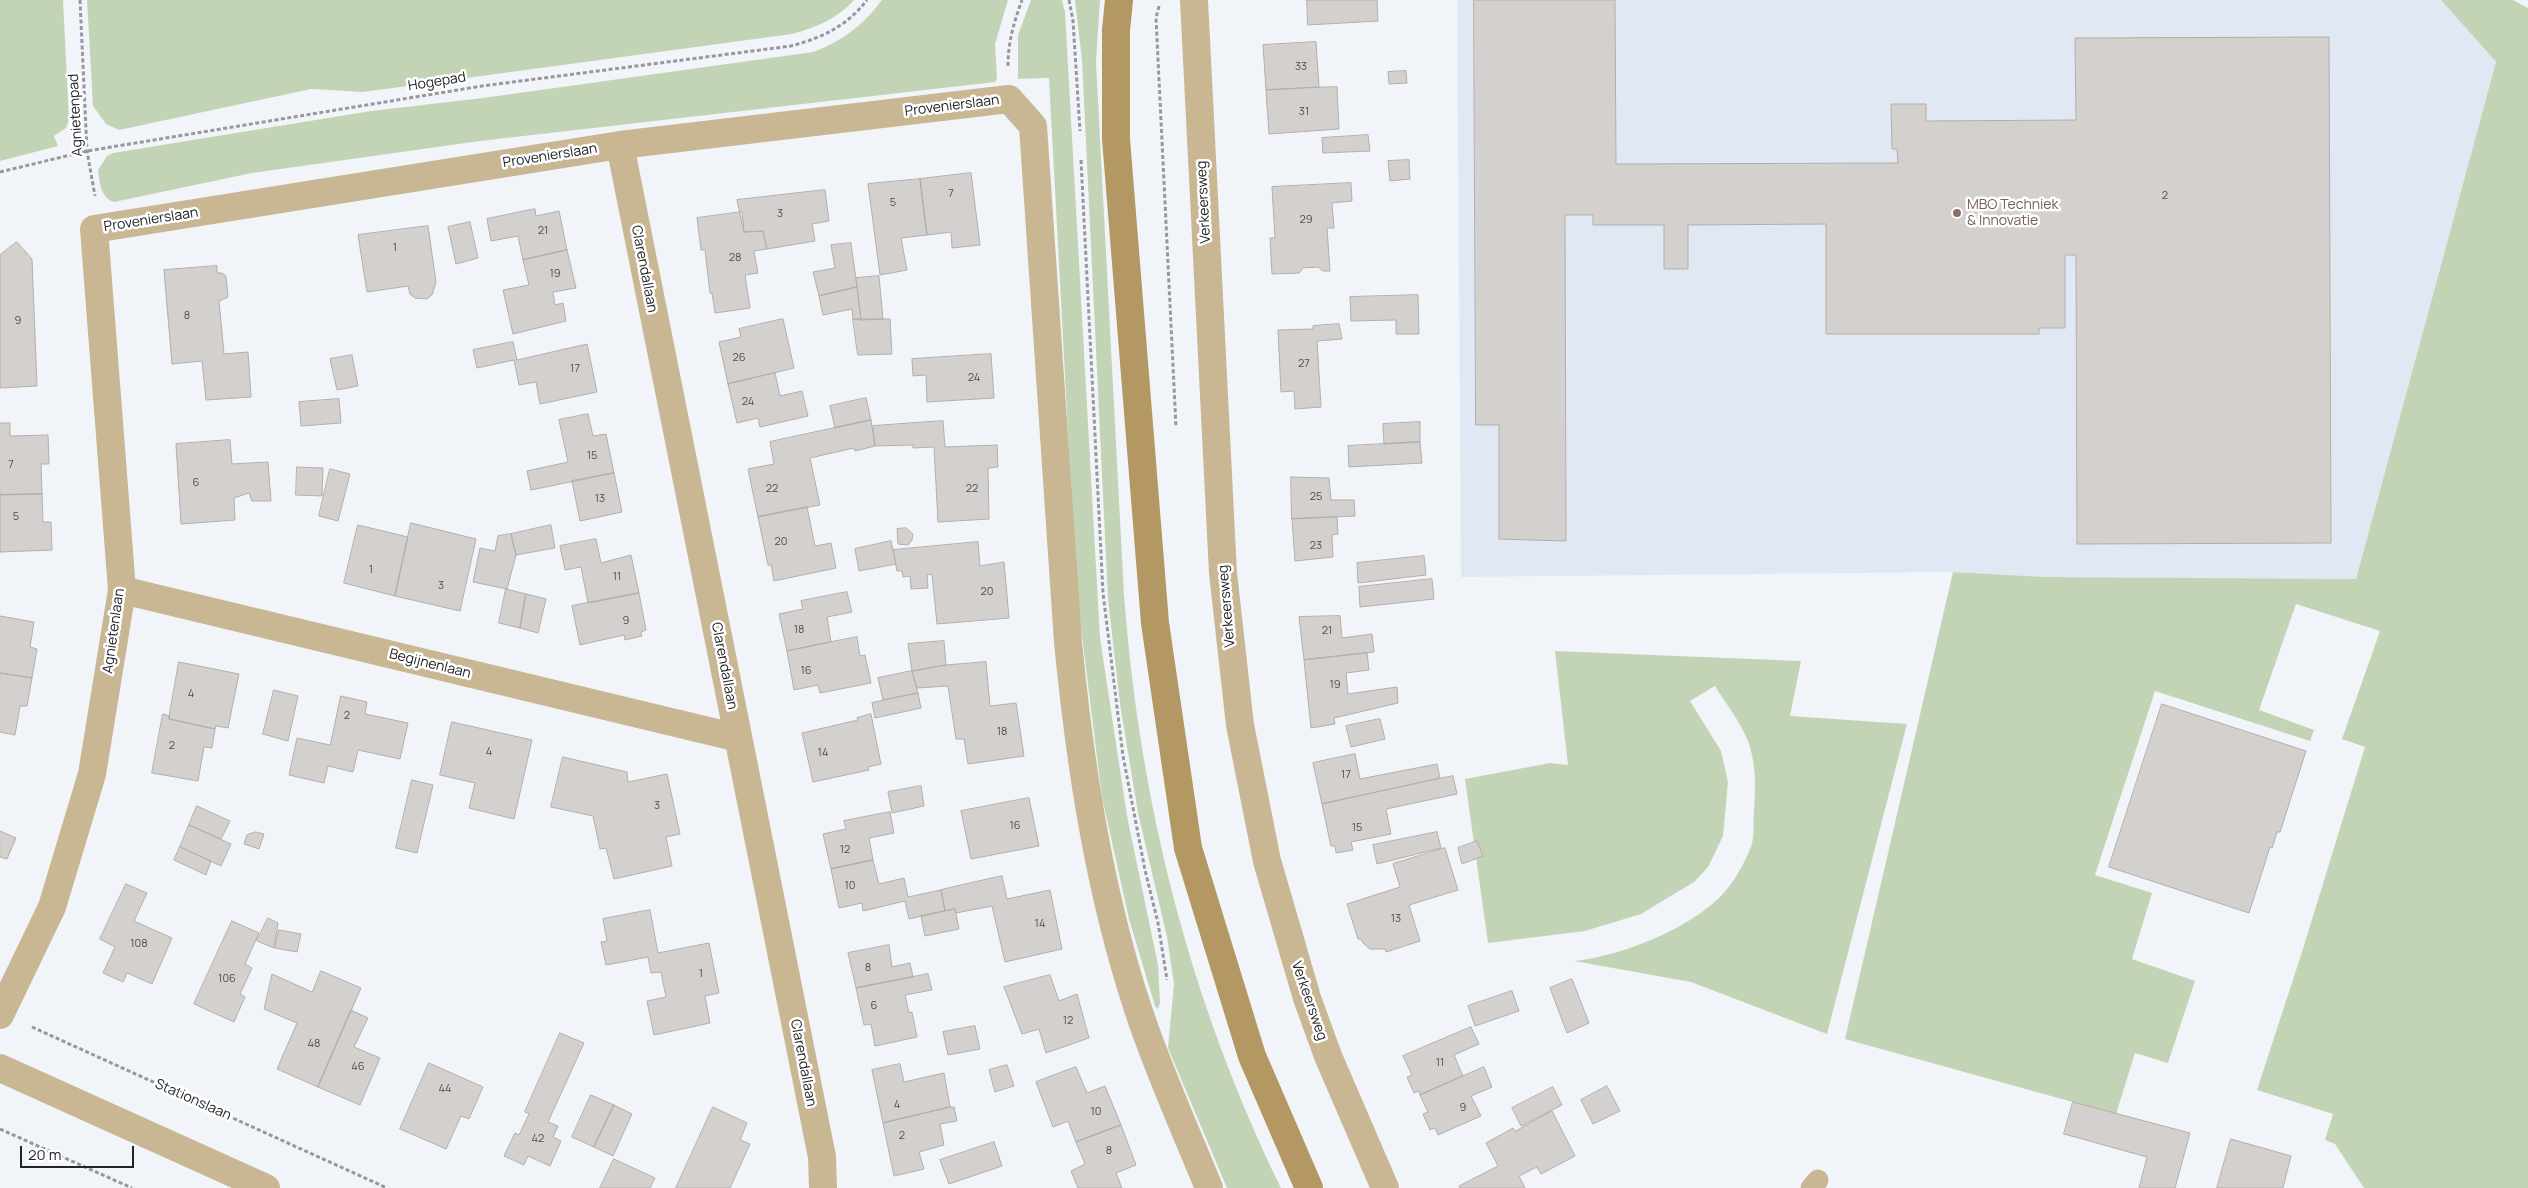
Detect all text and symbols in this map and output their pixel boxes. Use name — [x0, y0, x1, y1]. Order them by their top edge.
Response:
house number: 33 — [1295, 60, 1307, 74]
street label: Hogepad — [407, 69, 467, 95]
street label: Agnietenpad — [65, 73, 87, 157]
street label: Provenierslaan — [904, 92, 1000, 120]
house number: 31 — [1299, 105, 1309, 119]
street label: Provenierslaan — [502, 140, 598, 172]
street label: Verkeersweg — [1193, 160, 1215, 244]
house number: 7 — [948, 187, 954, 201]
house number: 2 — [2162, 189, 2168, 203]
house number: 5 — [890, 196, 896, 210]
place label: MBO Techniek & Innovatie — [1967, 197, 2058, 230]
street label: Provenierslaan — [103, 204, 199, 236]
house number: 3 — [777, 207, 783, 221]
marker: MBO Techniek & Innovatie — [1951, 207, 1963, 219]
house number: 29 — [1299, 213, 1313, 227]
house number: 21 — [538, 224, 548, 238]
street label: Clarendallaan — [627, 224, 661, 314]
house number: 1 — [393, 241, 397, 255]
house number: 28 — [729, 251, 741, 265]
house number: 19 — [549, 267, 561, 281]
house number: 8 — [184, 309, 190, 323]
house number: 9 — [15, 314, 21, 328]
house number: 26 — [732, 351, 746, 365]
house number: 27 — [1298, 357, 1310, 371]
house number: 17 — [570, 362, 580, 376]
house number: 24 — [968, 371, 980, 385]
house number: 24 — [742, 395, 754, 409]
house number: 15 — [587, 449, 597, 463]
house number: 7 — [8, 458, 14, 472]
house number: 6 — [193, 476, 199, 490]
house number: 22 — [766, 482, 778, 496]
house number: 22 — [966, 482, 978, 496]
house number: 25 — [1310, 490, 1322, 504]
house number: 13 — [595, 492, 605, 506]
house number: 5 — [13, 510, 19, 524]
house number: 20 — [775, 535, 787, 549]
house number: 23 — [1310, 539, 1322, 553]
house number: 1 — [369, 563, 373, 577]
street label: Verkeersweg — [1215, 564, 1239, 648]
house number: 11 — [613, 570, 621, 584]
house number: 3 — [438, 579, 444, 593]
house number: 20 — [981, 585, 993, 599]
street label: Agnietenlaan — [100, 587, 128, 675]
house number: 9 — [623, 614, 629, 628]
street label: Clarendallaan — [707, 621, 741, 711]
house number: 18 — [794, 623, 804, 637]
house number: 21 — [1322, 624, 1332, 638]
street label: Begijnenlaan — [387, 646, 473, 682]
house number: 16 — [800, 664, 812, 678]
house number: 19 — [1329, 678, 1341, 692]
house number: 4 — [188, 687, 194, 701]
house number: 2 — [344, 709, 350, 723]
house number: 18 — [997, 725, 1007, 739]
house number: 2 — [169, 739, 175, 753]
house number: 4 — [486, 745, 492, 759]
house number: 14 — [818, 746, 828, 760]
house number: 17 — [1341, 768, 1351, 782]
house number: 3 — [654, 799, 660, 813]
house number: 16 — [1009, 819, 1021, 833]
house number: 15 — [1352, 821, 1362, 835]
house number: 12 — [840, 843, 850, 857]
house number: 10 — [845, 879, 855, 893]
house number: 13 — [1391, 912, 1401, 926]
house number: 14 — [1035, 917, 1045, 931]
house number: 108 — [130, 937, 148, 951]
street label: Verkeersweg — [1288, 959, 1330, 1043]
house number: 8 — [865, 961, 871, 975]
house number: 1 — [699, 967, 703, 981]
house number: 106 — [218, 972, 236, 986]
house number: 6 — [871, 999, 877, 1013]
house number: 12 — [1063, 1014, 1073, 1028]
street label: Clarendallaan — [786, 1018, 820, 1108]
house number: 48 — [308, 1037, 320, 1051]
house number: 11 — [1436, 1056, 1444, 1070]
house number: 46 — [351, 1060, 365, 1074]
street label: Stationslaan — [152, 1076, 234, 1124]
house number: 44 — [438, 1082, 452, 1096]
house number: 4 — [894, 1098, 900, 1112]
house number: 9 — [1460, 1101, 1466, 1115]
house number: 10 — [1091, 1105, 1101, 1119]
house number: 2 — [899, 1129, 905, 1143]
house number: 42 — [532, 1132, 544, 1146]
scale bar — [22, 1136, 136, 1168]
text: 20 m — [28, 1144, 61, 1165]
house number: 8 — [1106, 1144, 1112, 1158]

